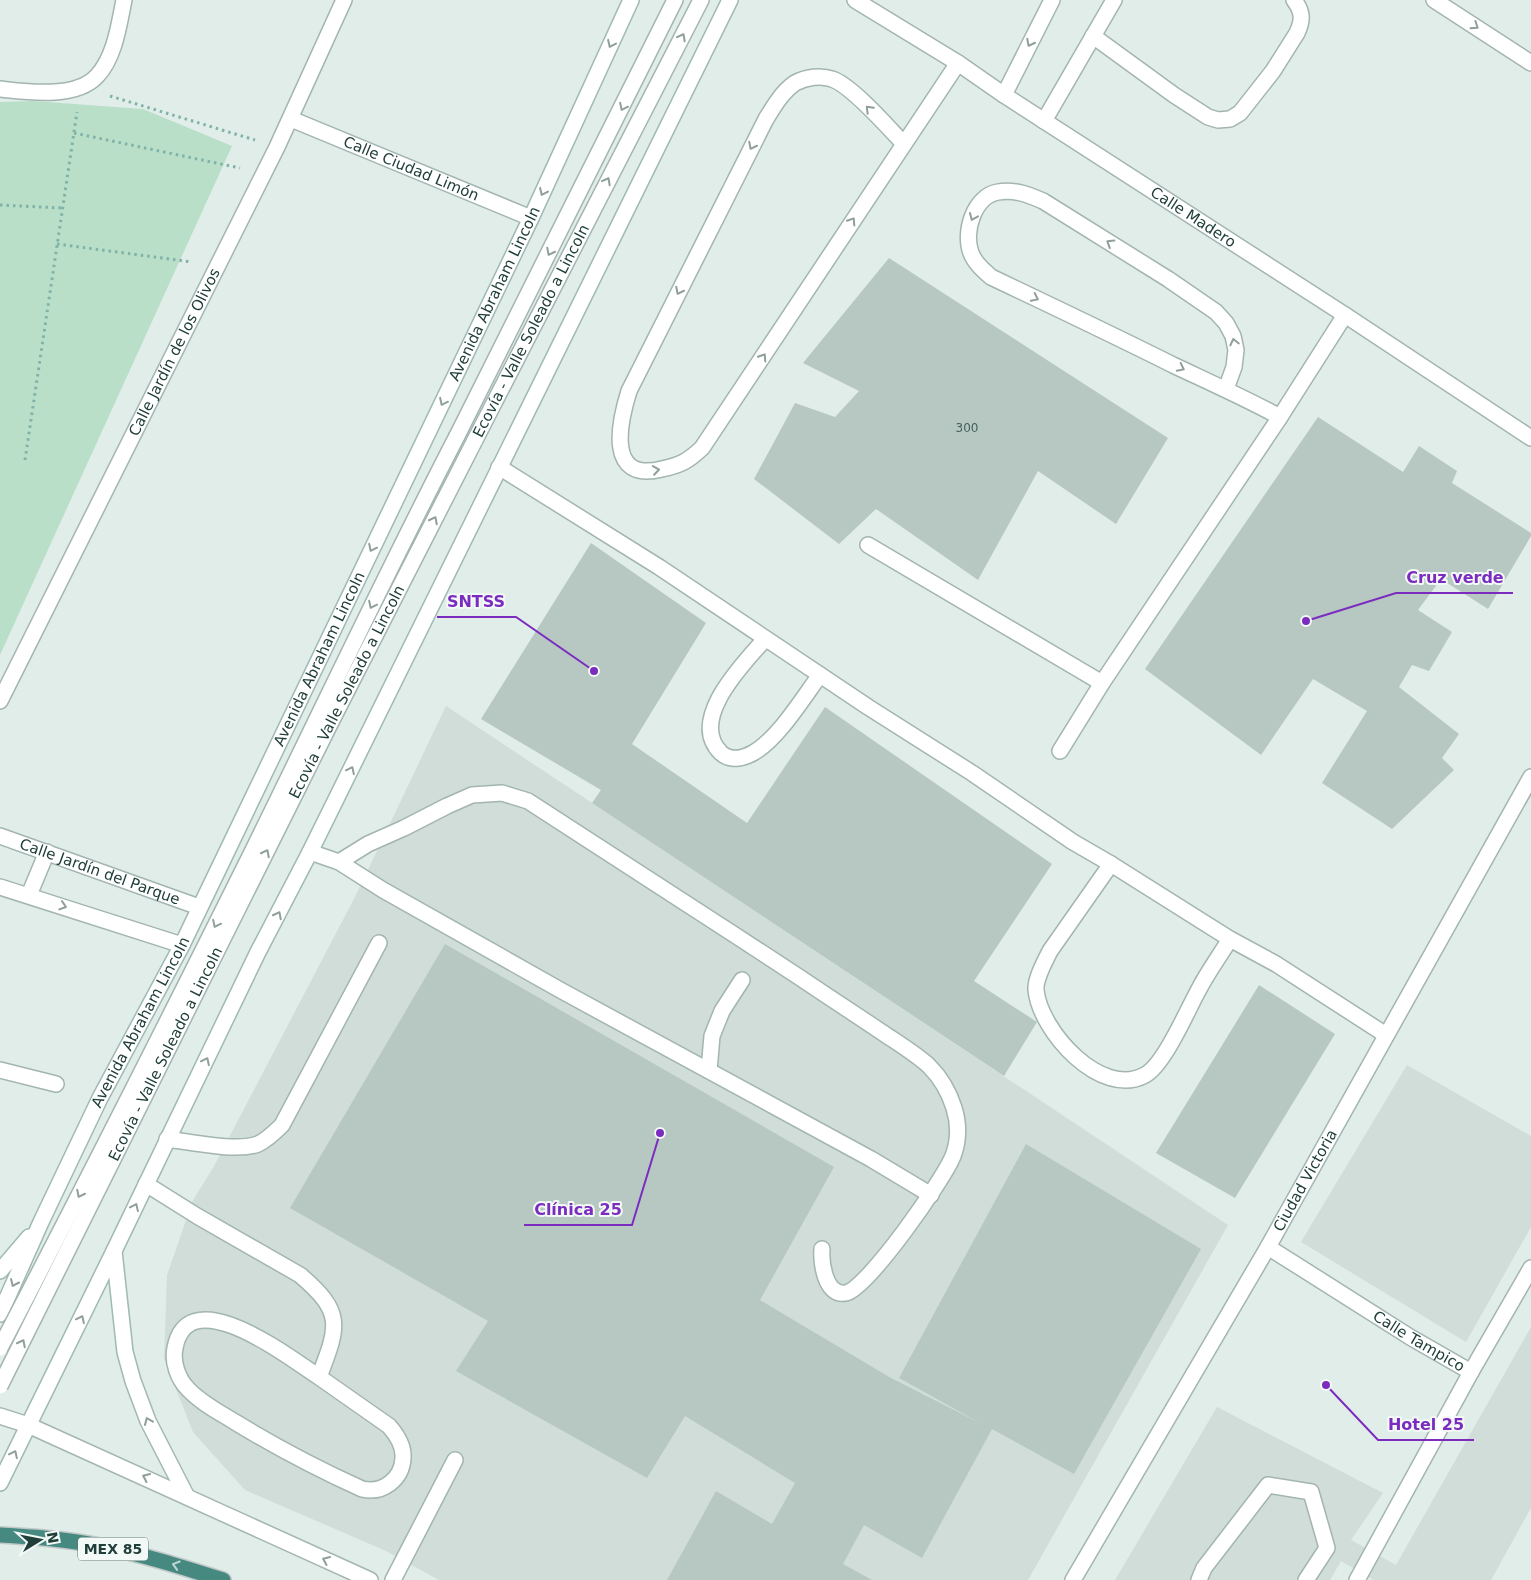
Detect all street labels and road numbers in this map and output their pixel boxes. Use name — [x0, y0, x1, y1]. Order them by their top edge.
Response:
street label: Calle Ciudad Limón — [341, 133, 482, 205]
street label: Calle Madero — [1147, 183, 1239, 251]
street label: Avenida Abraham Lincoln — [445, 204, 544, 384]
street label: Ecovía - Valle Soleado a Lincoln — [469, 221, 593, 440]
street label: Calle Jardín de los Olivos — [125, 265, 224, 439]
street label: Avenida Abraham Lincoln — [270, 569, 369, 749]
street label: Ecovía - Valle Soleado a Lincoln — [285, 582, 408, 801]
street label: Calle Jardín del Parque — [17, 835, 182, 909]
street label: Avenida Abraham Lincoln — [88, 934, 194, 1111]
street label: Ecovía - Valle Soleado a Lincoln — [105, 944, 226, 1164]
street label: Ciudad Victoria — [1269, 1126, 1341, 1235]
street label: Calle Tampico — [1370, 1307, 1468, 1376]
road number: MEX 85 — [78, 1538, 148, 1560]

